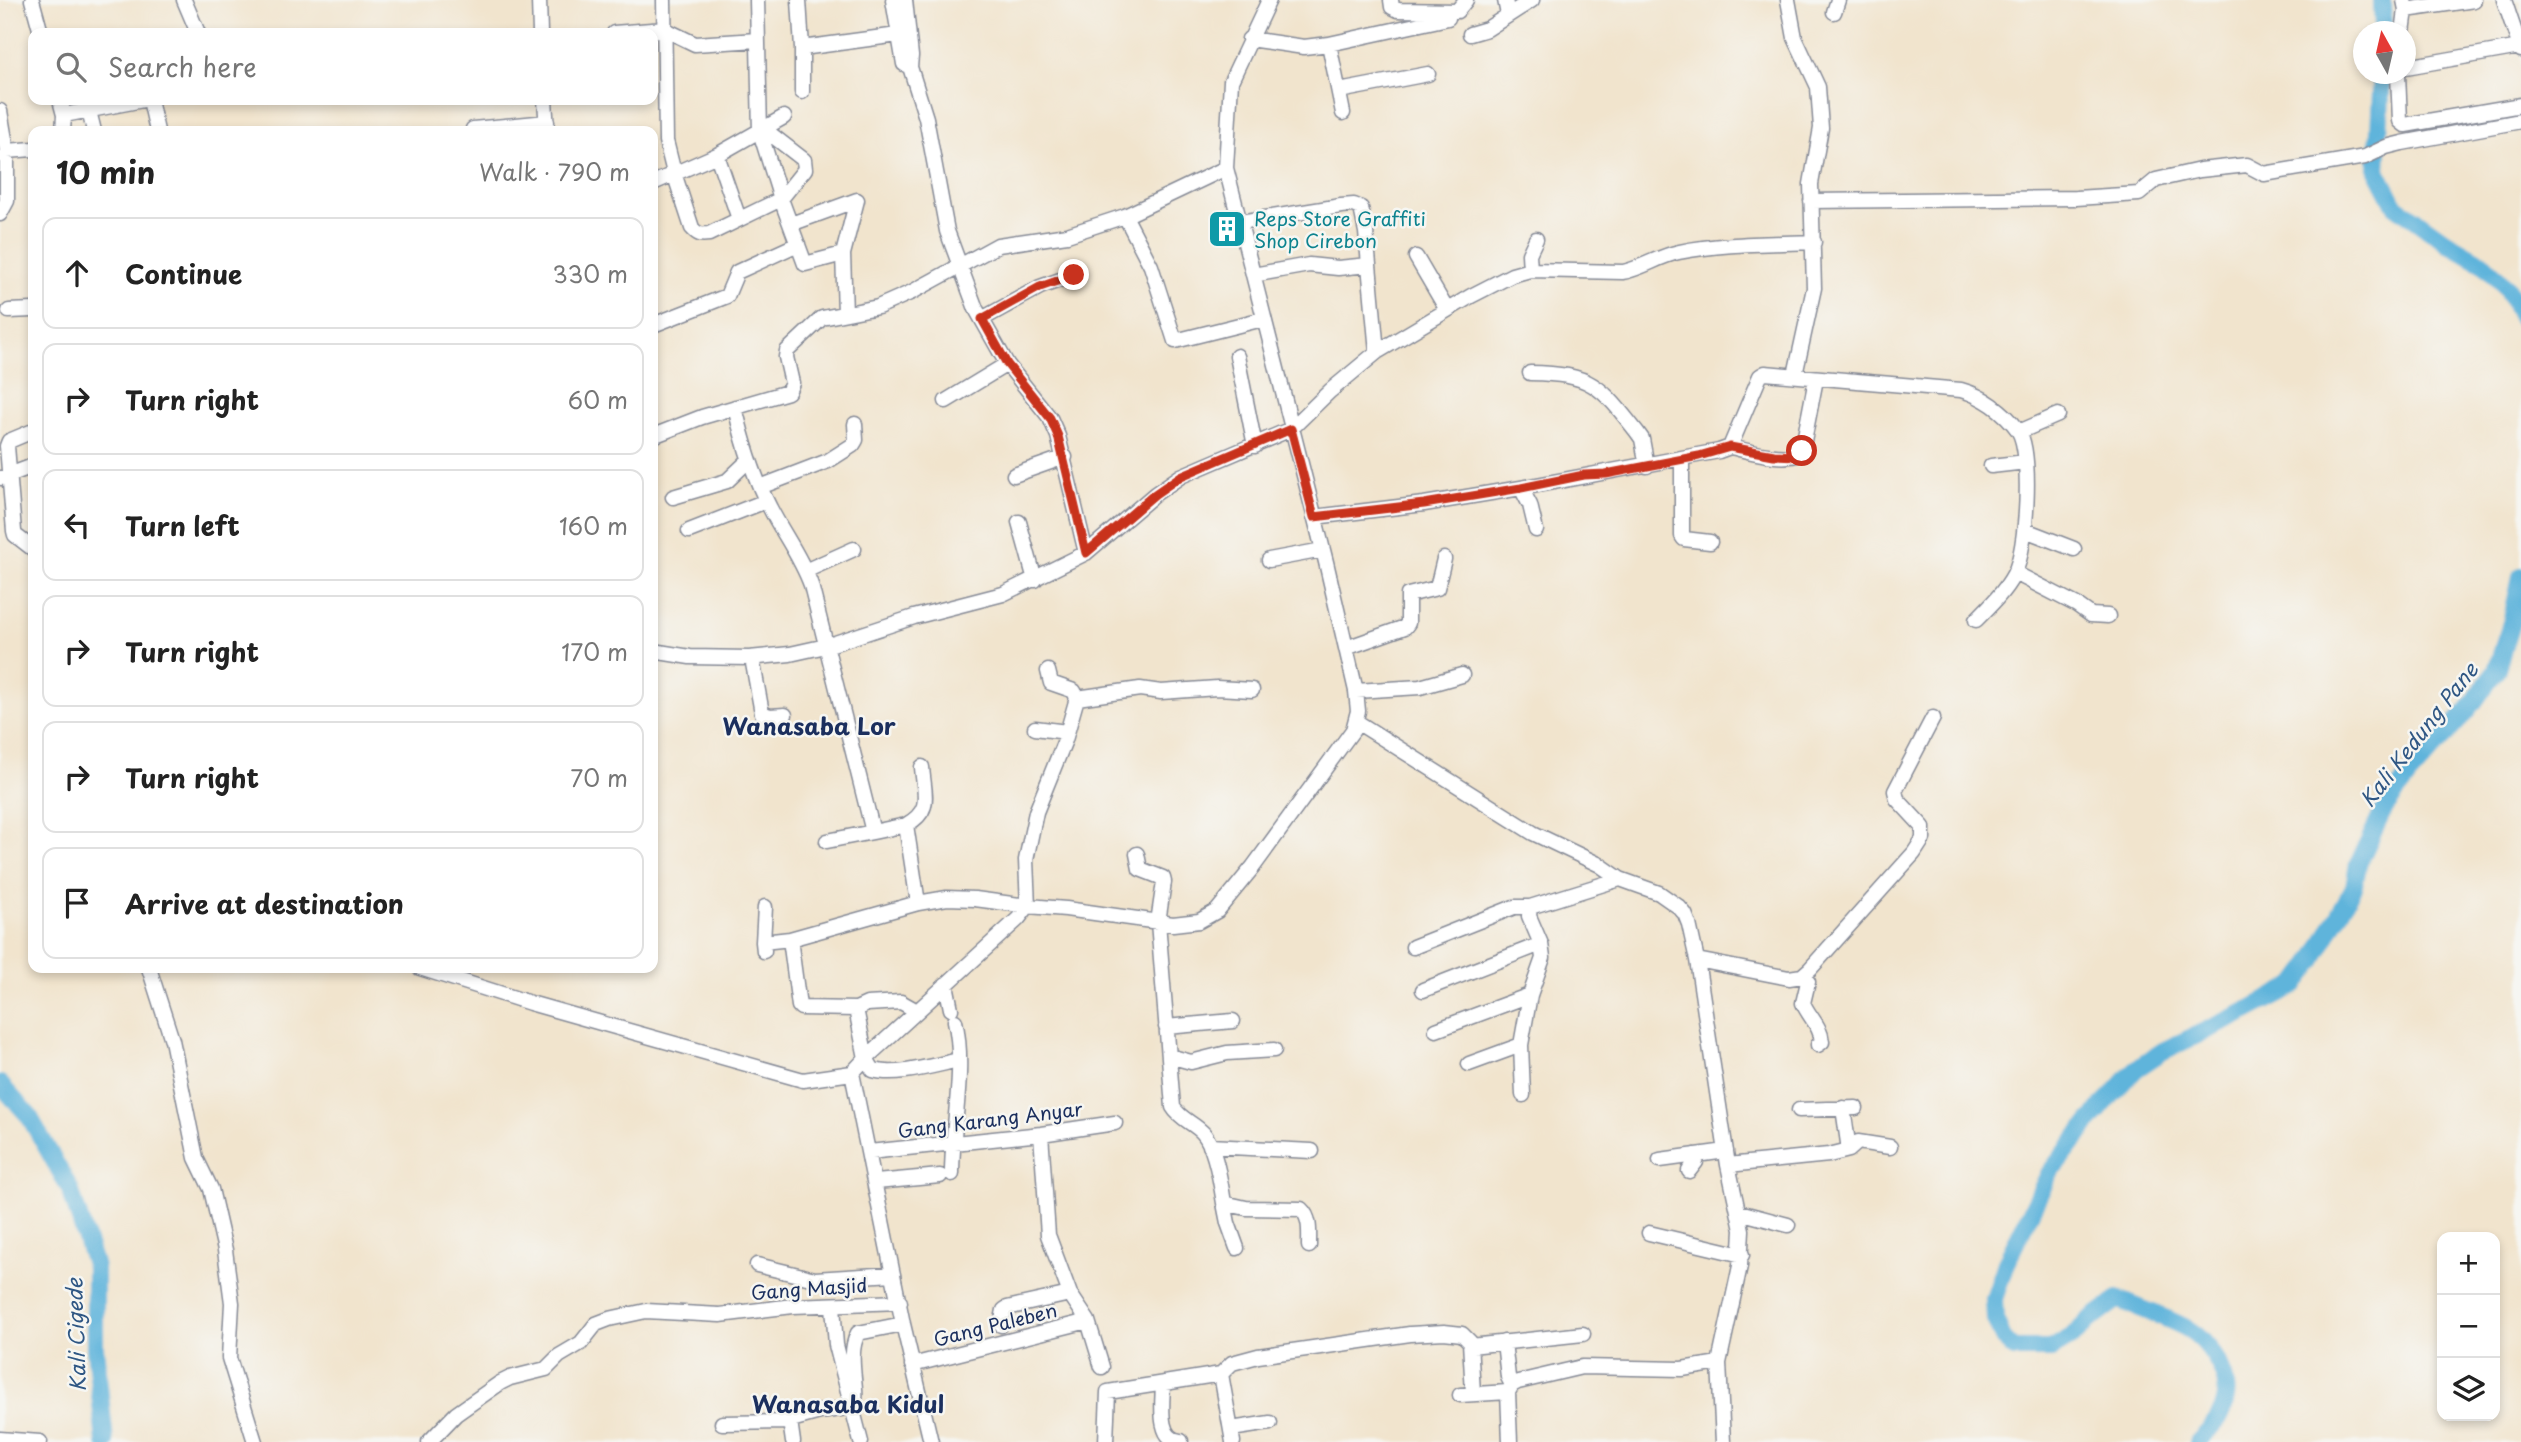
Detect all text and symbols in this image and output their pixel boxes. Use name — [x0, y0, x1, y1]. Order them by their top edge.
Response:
north arrow — [2353, 21, 2416, 84]
search box — [28, 28, 658, 105]
text: Search here — [108, 47, 257, 86]
icon: search — [52, 48, 90, 86]
text: 10 min — [56, 149, 155, 194]
text: Walk · 790 m — [479, 154, 630, 189]
place label: Reps Store Graffiti Shop Cirebon — [1254, 204, 1426, 254]
building icon: Reps Store Graffiti Shop Cirebon — [1206, 208, 1248, 250]
icon: ahead — [58, 254, 96, 292]
text: Continue — [125, 254, 242, 293]
text: 330 m — [552, 256, 628, 291]
route end — [1058, 259, 1089, 290]
icon: right — [58, 380, 96, 418]
text: Turn right — [125, 380, 259, 419]
text: 60 m — [568, 382, 628, 417]
route start — [1786, 435, 1817, 466]
icon: left — [58, 506, 96, 544]
text: Turn left — [125, 506, 240, 545]
text: 160 m — [559, 508, 628, 543]
icon: right — [58, 632, 96, 670]
text: Turn right — [125, 632, 259, 671]
text: 170 m — [561, 634, 628, 669]
water label: Kali Kedung Pane — [2351, 654, 2486, 813]
district label: Wanasaba Lor — [722, 708, 896, 743]
icon: right — [58, 758, 96, 796]
text: Turn right — [125, 758, 259, 797]
text: 70 m — [570, 760, 628, 795]
icon: arrive — [58, 884, 96, 922]
text: Arrive at destination — [125, 884, 404, 923]
street label: Gang Karang Anyar — [896, 1094, 1084, 1144]
map controls — [2437, 1232, 2500, 1421]
button: + — [2437, 1232, 2500, 1295]
street label: Gang Masjid — [750, 1270, 868, 1306]
water label: Kali Cigede — [57, 1276, 93, 1392]
street label: Gang Paleben — [930, 1295, 1060, 1353]
button: − — [2437, 1295, 2500, 1358]
button: layers — [2437, 1358, 2500, 1421]
district label: Wanasaba Kidul — [752, 1386, 944, 1421]

